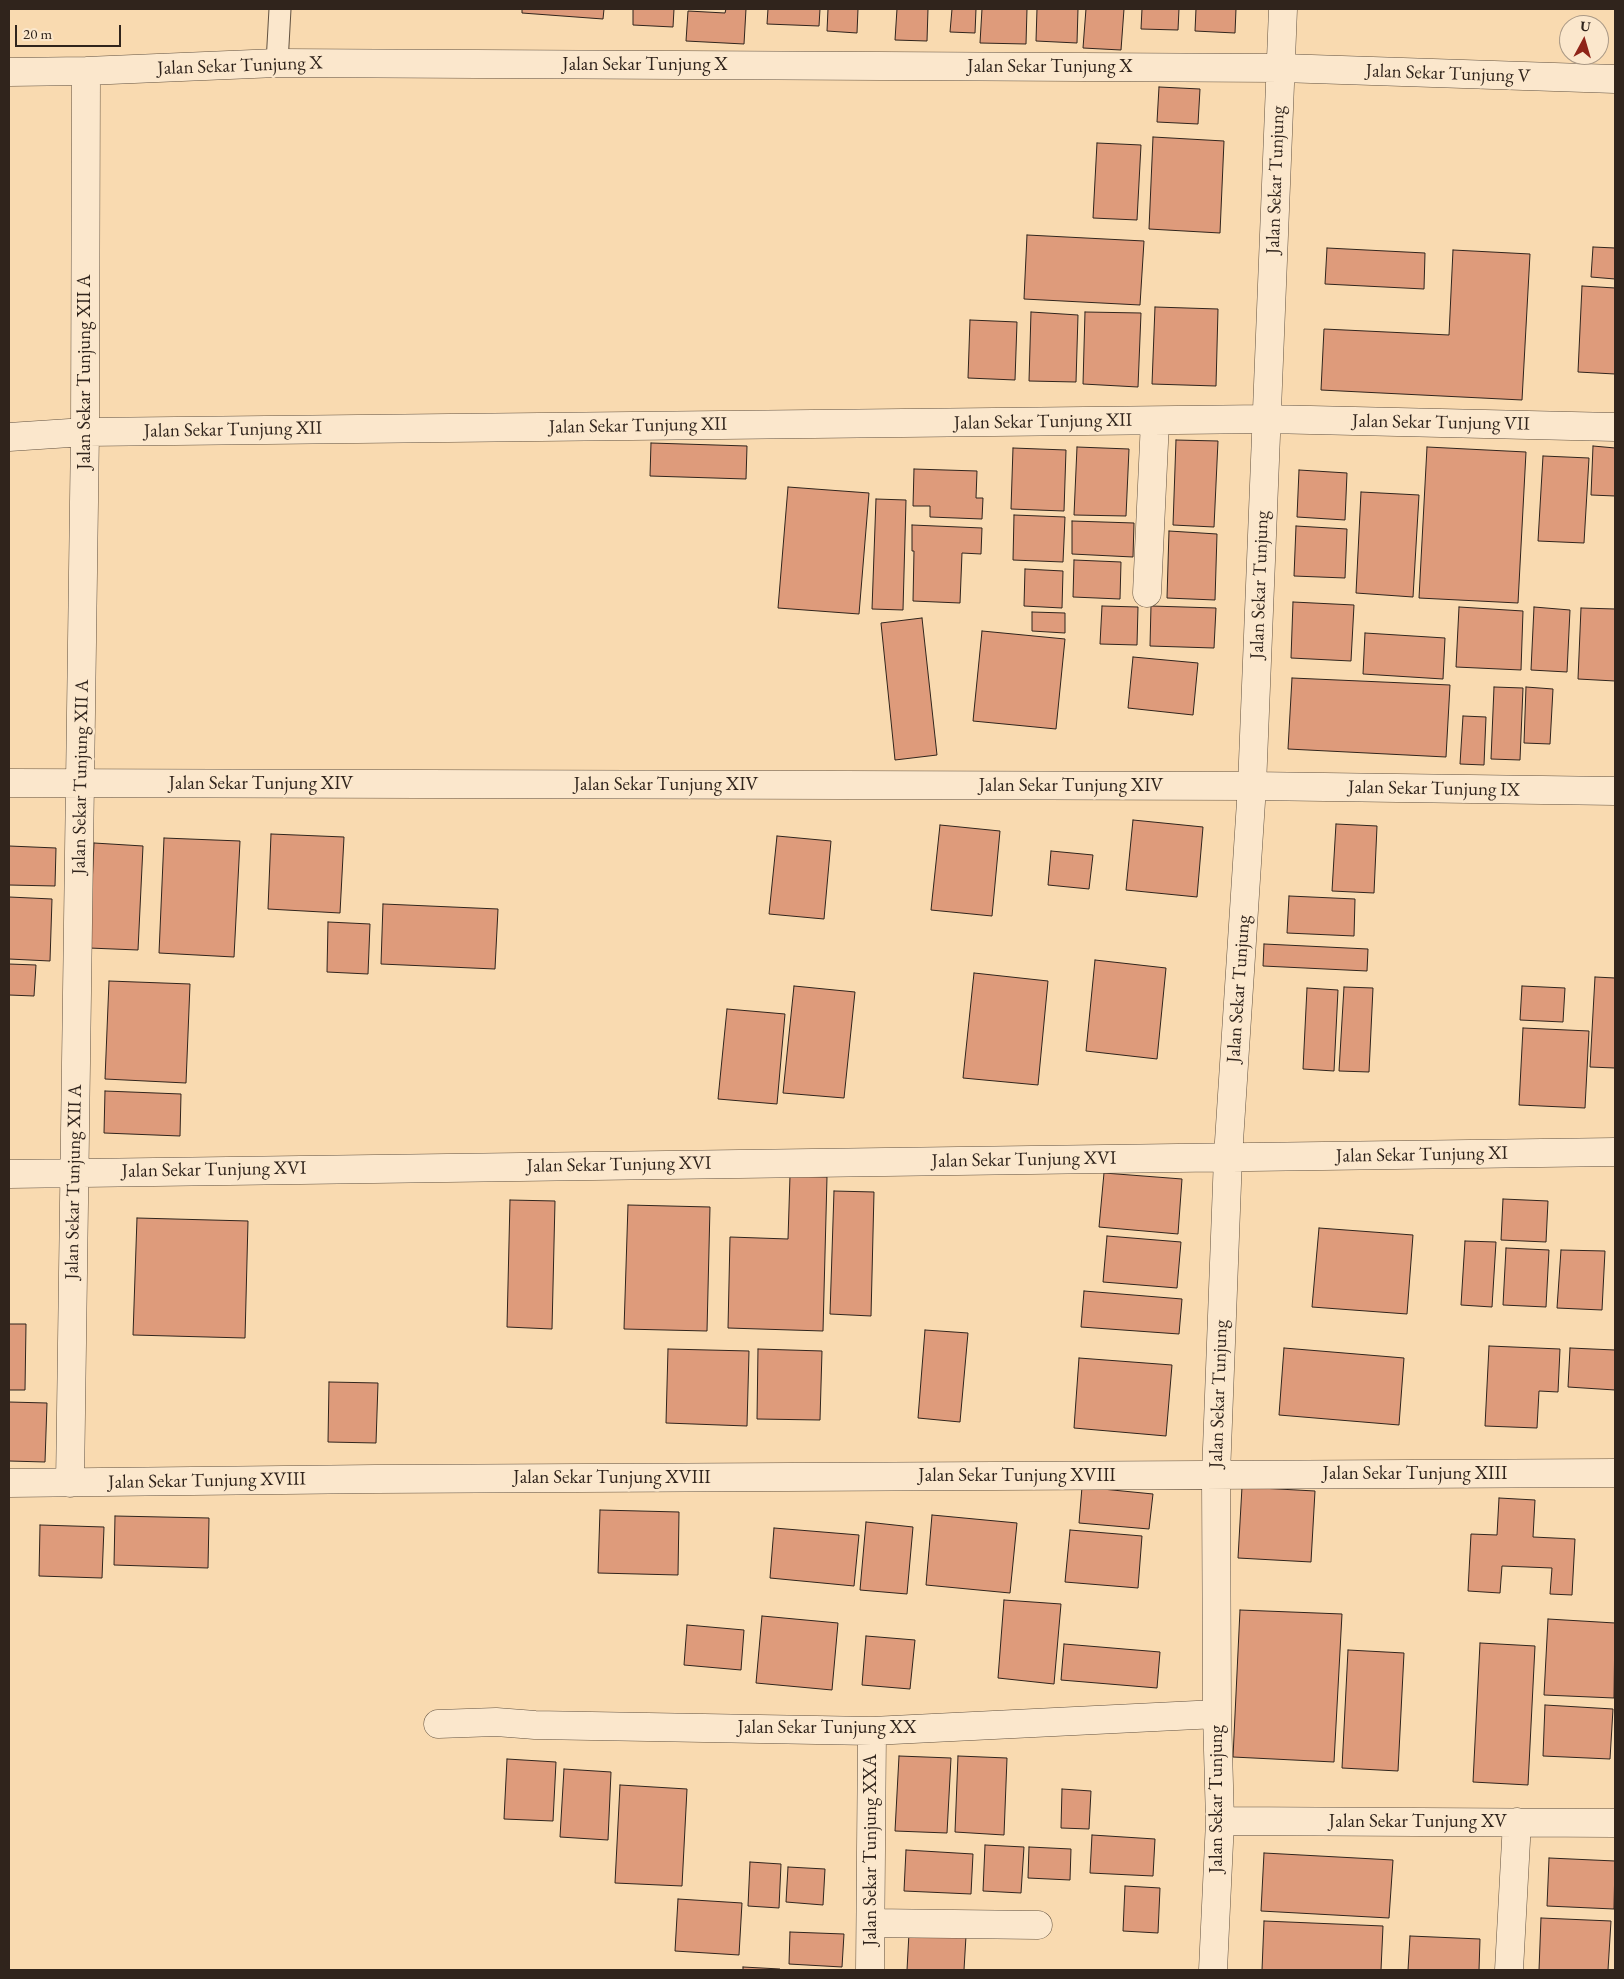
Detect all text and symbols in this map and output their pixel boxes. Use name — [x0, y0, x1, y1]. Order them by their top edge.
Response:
scale bar — [18, 15, 124, 47]
north arrow — [1559, 15, 1609, 65]
text: U — [1579, 17, 1592, 36]
text: 20 m — [23, 24, 52, 43]
street label: Jalan Sekar Tunjung X — [157, 52, 323, 80]
street label: Jalan Sekar Tunjung X — [562, 54, 728, 76]
street label: Jalan Sekar Tunjung X — [967, 56, 1133, 78]
street label: Jalan Sekar Tunjung V — [1365, 60, 1531, 88]
street label: Jalan Sekar Tunjung — [1262, 106, 1290, 254]
street label: Jalan Sekar Tunjung XII A — [74, 274, 96, 470]
street label: Jalan Sekar Tunjung XII — [954, 409, 1132, 435]
street label: Jalan Sekar Tunjung VII — [1352, 410, 1530, 436]
street label: Jalan Sekar Tunjung XII — [549, 413, 727, 439]
street label: Jalan Sekar Tunjung XII — [144, 417, 322, 443]
street label: Jalan Sekar Tunjung — [1246, 511, 1274, 659]
street label: Jalan Sekar Tunjung XII A — [68, 679, 94, 875]
street label: Jalan Sekar Tunjung XIV — [169, 773, 353, 795]
street label: Jalan Sekar Tunjung XIV — [574, 774, 758, 796]
street label: Jalan Sekar Tunjung XIV — [979, 775, 1163, 797]
street label: Jalan Sekar Tunjung IX — [1348, 776, 1520, 802]
street label: Jalan Sekar Tunjung — [1222, 914, 1256, 1064]
street label: Jalan Sekar Tunjung XII A — [61, 1084, 87, 1280]
street label: Jalan Sekar Tunjung XI — [1336, 1142, 1508, 1168]
street label: Jalan Sekar Tunjung XVI — [931, 1147, 1117, 1173]
street label: Jalan Sekar Tunjung XVI — [526, 1152, 712, 1178]
street label: Jalan Sekar Tunjung XVI — [121, 1157, 307, 1183]
street label: Jalan Sekar Tunjung — [1205, 1320, 1233, 1468]
street label: Jalan Sekar Tunjung XIII — [1323, 1463, 1507, 1485]
street label: Jalan Sekar Tunjung XVIII — [918, 1465, 1116, 1487]
street label: Jalan Sekar Tunjung XVIII — [513, 1467, 711, 1489]
street label: Jalan Sekar Tunjung XVIII — [108, 1468, 306, 1494]
street label: Jalan Sekar Tunjung XX — [738, 1717, 916, 1739]
street label: Jalan Sekar Tunjung — [1206, 1725, 1228, 1873]
street label: Jalan Sekar Tunjung XXA — [860, 1754, 882, 1946]
street label: Jalan Sekar Tunjung XV — [1329, 1811, 1507, 1833]

